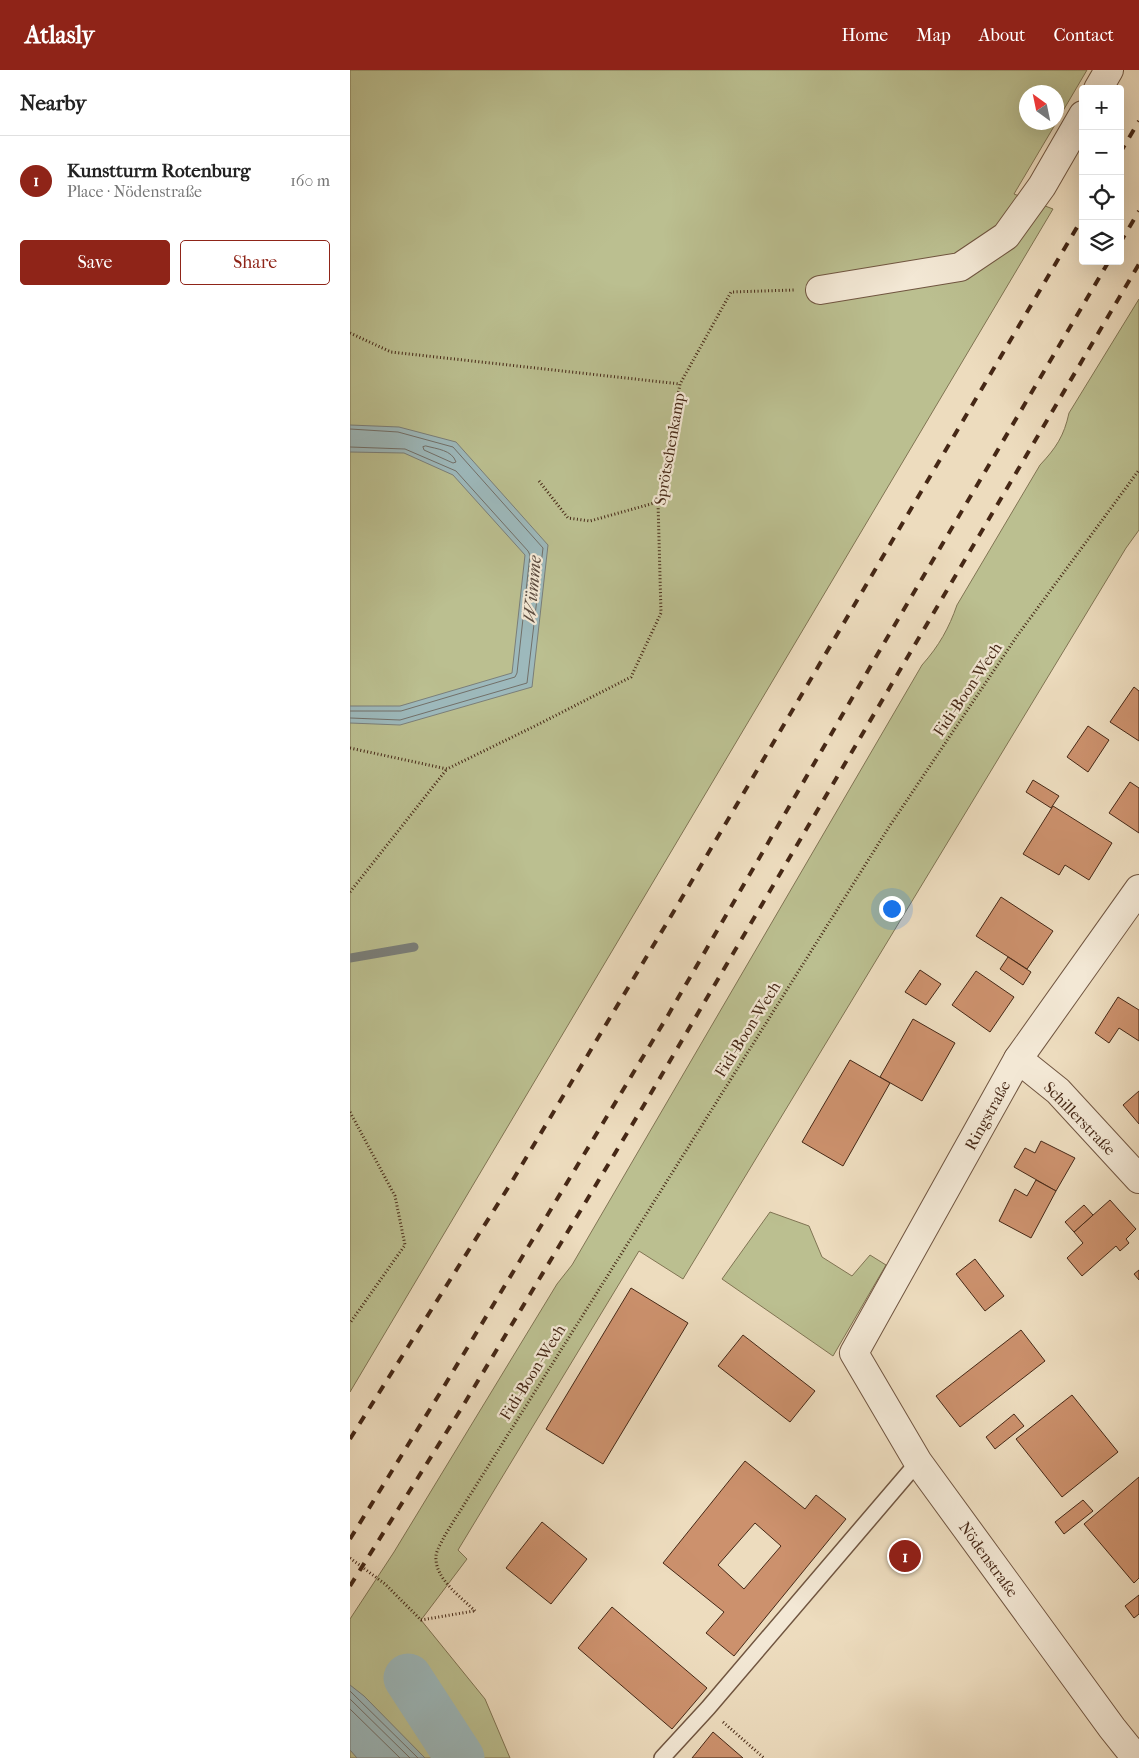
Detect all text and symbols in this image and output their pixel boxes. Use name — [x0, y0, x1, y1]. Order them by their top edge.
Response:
text: Atlasly — [25, 21, 94, 49]
text: Home — [841, 25, 888, 46]
text: Map — [916, 25, 951, 46]
text: About — [979, 25, 1025, 46]
text: Contact — [1053, 25, 1114, 46]
north arrow — [1019, 85, 1064, 130]
map controls — [1079, 85, 1124, 265]
button: + — [1079, 85, 1124, 130]
text: Nearby — [20, 91, 86, 115]
button: − — [1079, 130, 1124, 175]
text: Kunstturm Rotenburg — [67, 160, 250, 182]
text: 1 — [33, 171, 39, 190]
text: 160 m — [290, 171, 330, 190]
button: locate — [1079, 175, 1124, 220]
text: Place · Nödenstraße — [67, 182, 202, 201]
button: layers — [1079, 220, 1124, 265]
button: Save — [20, 240, 170, 285]
button: Share — [180, 240, 330, 285]
street label: Sprötschenkamp — [650, 391, 689, 507]
water label: Wümme — [519, 554, 546, 623]
street label: Fidi-Boon-Wech — [929, 639, 1006, 740]
your location — [879, 896, 905, 922]
street label: Fidi-Boon-Wech — [710, 978, 784, 1081]
street label: Ringstraße — [961, 1077, 1014, 1153]
street label: Schillerstraße — [1040, 1078, 1120, 1159]
street label: Fidi-Boon-Wech — [495, 1321, 569, 1424]
street label: Nödenstraße — [955, 1518, 1022, 1601]
pin: 1 — [889, 1537, 921, 1575]

